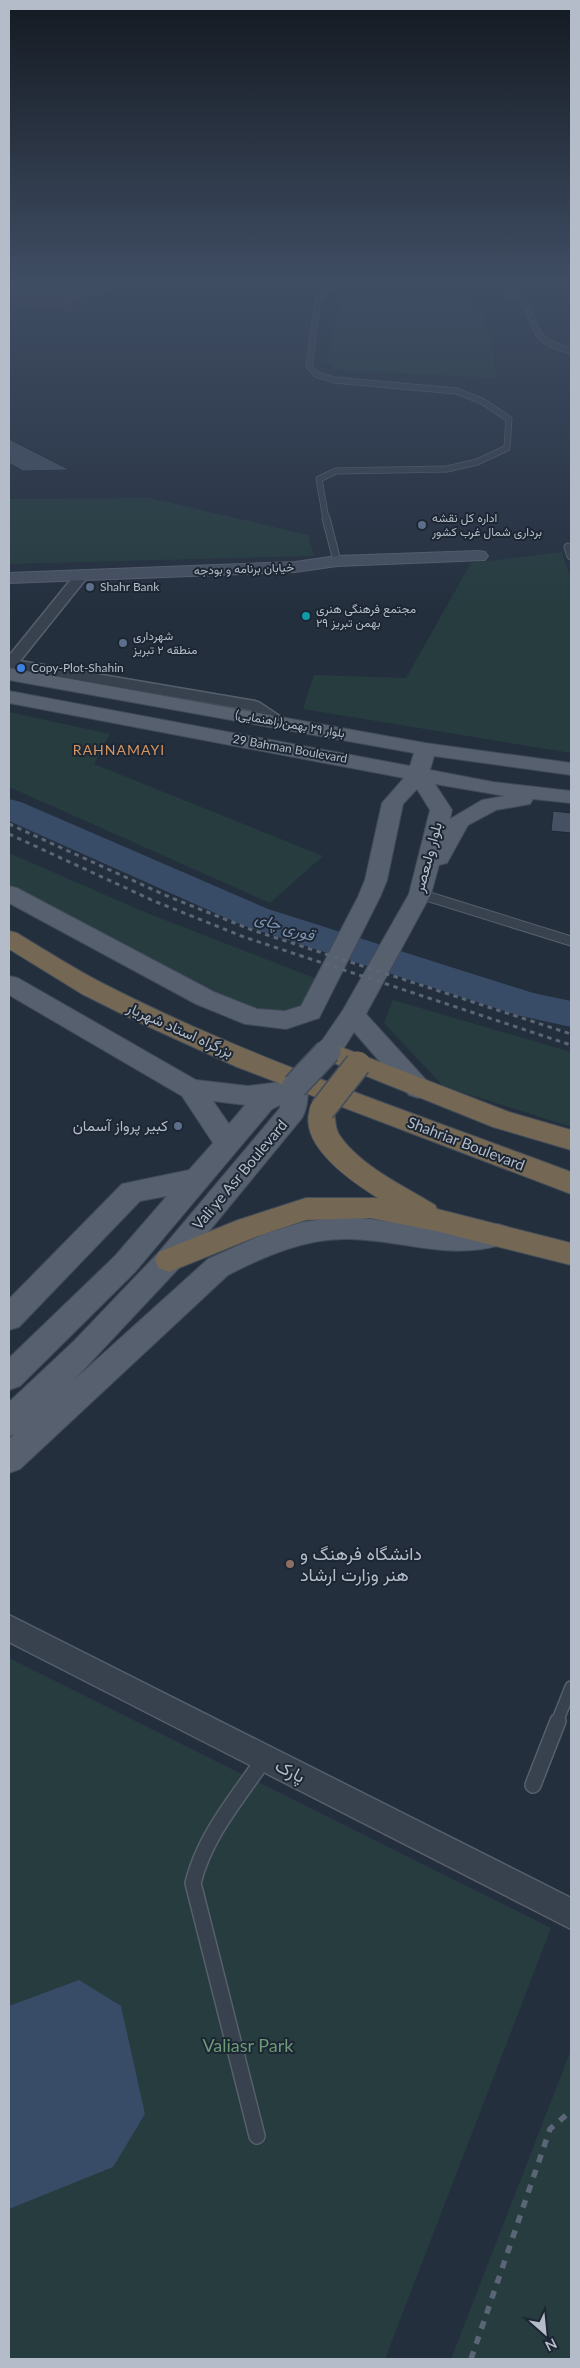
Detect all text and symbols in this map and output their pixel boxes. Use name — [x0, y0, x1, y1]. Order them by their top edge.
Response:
place label: اداره کل نقشه برداری شمال غرب کشور — [431, 510, 542, 540]
marker: اداره کل نقشه برداری شمال غرب کشور — [416, 519, 428, 531]
street label: خیابان برنامه و بودجه — [194, 559, 294, 579]
place label: Shahr Bank — [100, 579, 160, 594]
marker: Shahr Bank — [84, 581, 96, 593]
place label: مجتمع فرهنگی هنری ۲۹ بهمن تبریز — [316, 601, 416, 631]
marker: مجتمع فرهنگی هنری ۲۹ بهمن تبریز — [300, 610, 312, 622]
place label: شهرداری منطقه ۲ تبریز — [132, 628, 197, 658]
marker: شهرداری منطقه ۲ تبریز — [117, 637, 129, 649]
place label: Copy-Plot-Shahin — [31, 660, 124, 675]
marker: Copy-Plot-Shahin — [15, 662, 27, 674]
street label: بلوار ٢٩ بهمن(راهنمایی) — [234, 706, 346, 742]
street label: 29 Bahman Boulevard — [232, 731, 349, 766]
district label: RAHNAMAYI — [73, 741, 165, 758]
street label: بلوار ولىعصر — [409, 820, 446, 895]
water label: قوری چای — [252, 907, 319, 947]
street label: بزرگراه استاد شهریار — [123, 997, 236, 1061]
street label: Shahriar Boulevard — [405, 1112, 527, 1174]
place label: کبیر پرواز آسمان — [73, 1116, 168, 1136]
street label: Vali ye Asr Boulevard — [188, 1116, 290, 1233]
marker: کبیر پرواز آسمان — [172, 1120, 184, 1132]
place label: دانشگاه فرهنگ و هنر وزارت ارشاد — [300, 1542, 422, 1586]
marker: دانشگاه فرهنگ و هنر وزارت ارشاد — [284, 1558, 296, 1570]
street label: پارک — [271, 1753, 309, 1789]
park label: Valiasr Park — [202, 2034, 294, 2056]
north arrow — [520, 2308, 570, 2358]
text: N — [542, 2335, 560, 2355]

